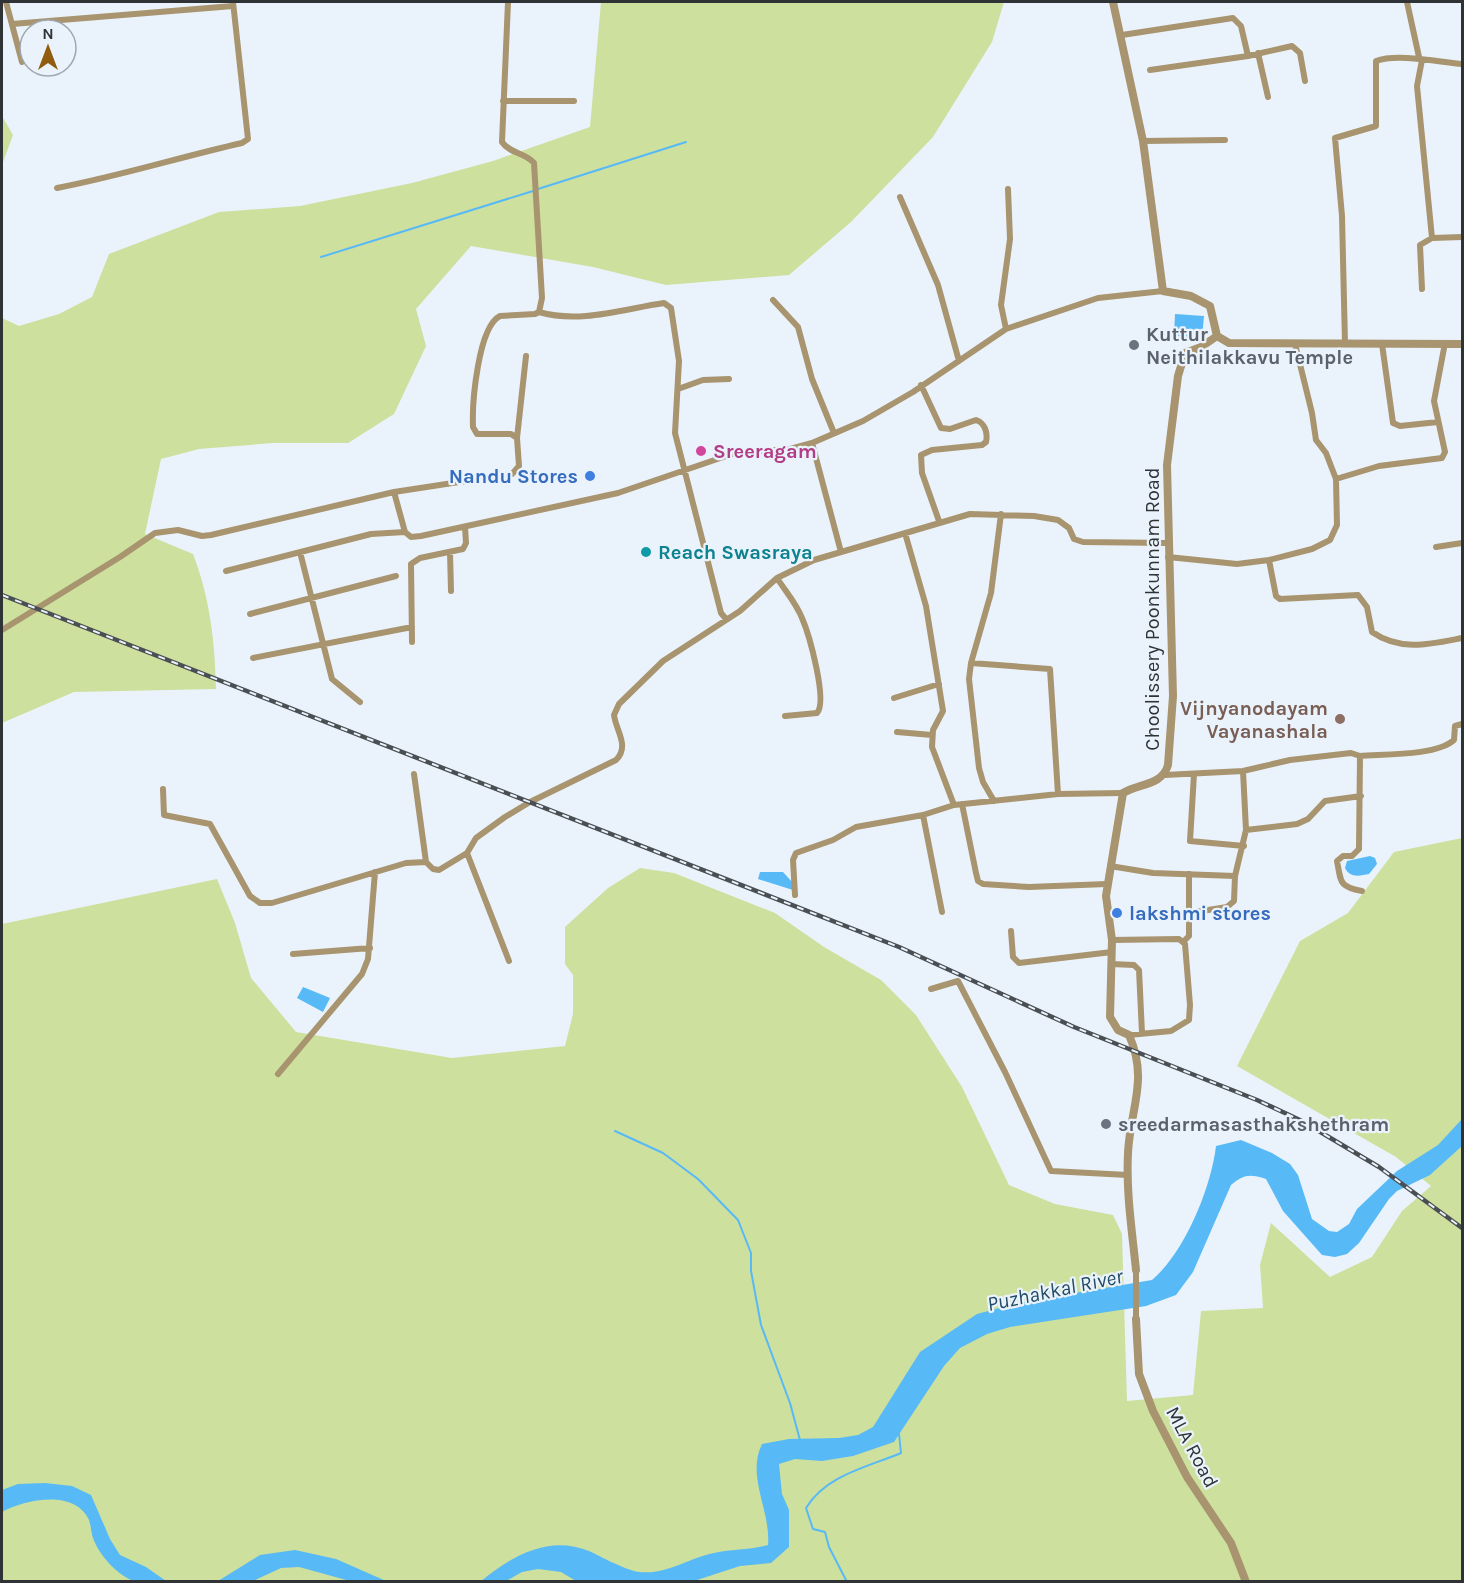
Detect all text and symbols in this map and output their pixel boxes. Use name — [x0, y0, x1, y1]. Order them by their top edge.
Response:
north arrow — [18, 18, 78, 78]
text: N — [42, 24, 54, 43]
place label: Kuttur Neithilakkavu Temple — [1146, 323, 1353, 369]
marker: Kuttur Neithilakkavu Temple — [1127, 338, 1141, 352]
place label: Sreeragam — [713, 440, 817, 463]
marker: Sreeragam — [694, 444, 708, 458]
place label: Nandu Stores — [449, 465, 578, 488]
street label: Choolissery Poonkunnam Road — [1141, 467, 1164, 751]
marker: Nandu Stores — [583, 469, 597, 483]
place label: Reach Swasraya — [658, 541, 813, 564]
marker: Reach Swasraya — [639, 545, 653, 559]
place label: Vijnyanodayam Vayanashala — [1180, 697, 1328, 743]
marker: Vijnyanodayam Vayanashala — [1333, 712, 1347, 726]
place label: lakshmi stores — [1129, 902, 1271, 925]
marker: lakshmi stores — [1110, 906, 1124, 920]
place label: sreedarmasasthakshethram — [1118, 1113, 1389, 1136]
marker: sreedarmasasthakshethram — [1099, 1117, 1113, 1131]
water label: Puzhakkal River — [985, 1264, 1126, 1316]
street label: MLA Road — [1161, 1402, 1223, 1492]

